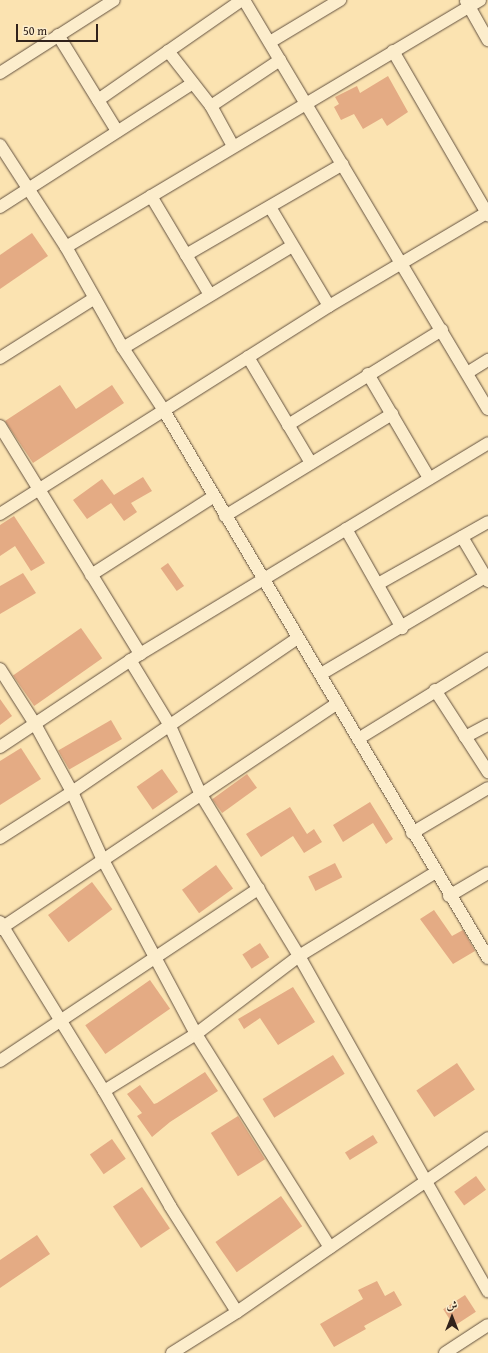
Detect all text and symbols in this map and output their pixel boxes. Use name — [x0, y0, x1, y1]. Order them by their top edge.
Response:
scale bar — [18, 16, 100, 42]
text: 50 m — [23, 22, 47, 39]
north arrow — [432, 1297, 472, 1337]
text: ش — [447, 1297, 457, 1313]

